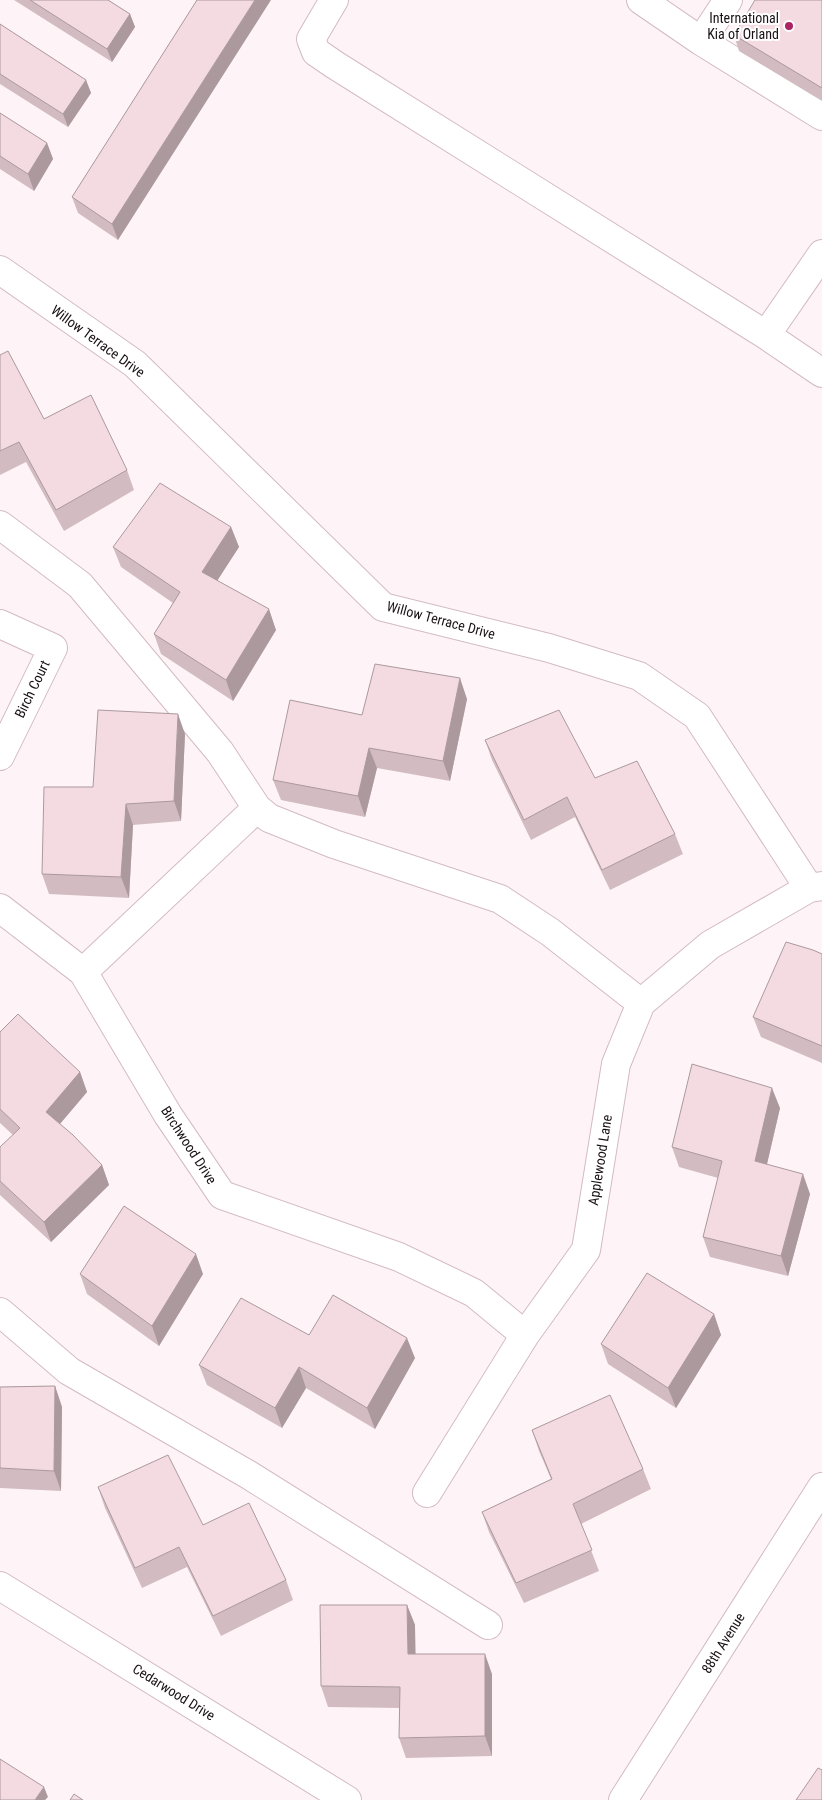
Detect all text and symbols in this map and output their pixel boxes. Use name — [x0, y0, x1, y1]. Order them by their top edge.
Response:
place label: International Kia of Orland — [707, 10, 779, 42]
marker: International Kia of Orland — [783, 20, 795, 32]
street label: Willow Terrace Drive — [48, 302, 148, 381]
street label: Willow Terrace Drive — [385, 598, 497, 642]
street label: Birch Court — [11, 658, 53, 720]
street label: Birchwood Drive — [158, 1103, 220, 1187]
street label: Applewood Lane — [585, 1113, 615, 1207]
street label: 88th Avenue — [698, 1609, 748, 1676]
street label: Cedarwood Drive — [130, 1660, 218, 1724]

